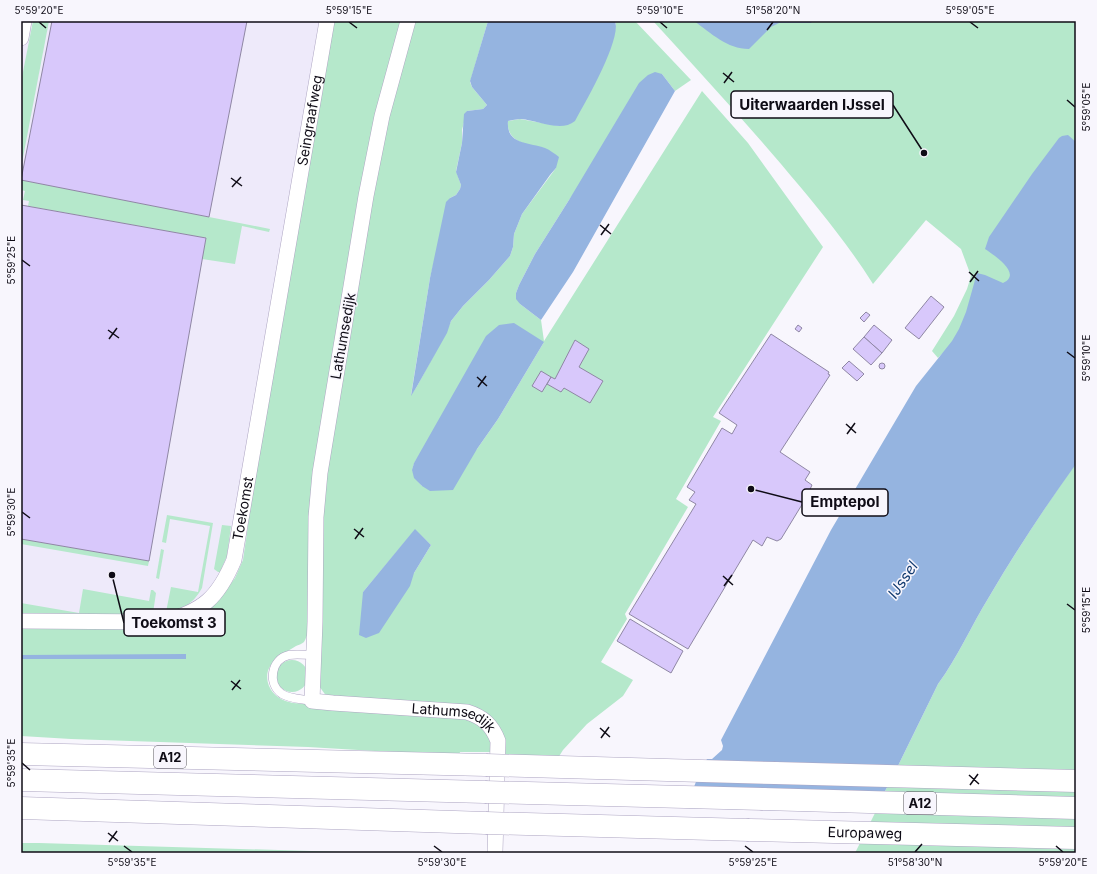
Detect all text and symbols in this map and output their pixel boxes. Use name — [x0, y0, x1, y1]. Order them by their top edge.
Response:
text: 5°59'20"E — [15, 4, 64, 16]
text: 5°59'15"E — [326, 4, 372, 16]
text: 5°59'10"E — [637, 4, 683, 16]
text: 51°58'20"N — [746, 4, 800, 16]
text: 5°59'05"E — [946, 4, 994, 16]
street label: Seingraafweg — [293, 74, 326, 167]
text: 5°59'05"E — [1080, 83, 1092, 131]
callout: Uiterwaarden IJssel — [731, 91, 893, 118]
text: Uiterwaarden IJssel — [739, 95, 885, 114]
text: 5°59'25"E — [5, 236, 17, 284]
street label: Lathumsedijk — [327, 291, 359, 381]
text: 5°59'10"E — [1080, 335, 1092, 381]
street label: Toekomst — [229, 475, 256, 542]
text: 5°59'30"E — [5, 487, 17, 537]
callout: Emptepol — [802, 489, 888, 516]
text: Emptepol — [810, 492, 880, 511]
water label: IJssel — [883, 557, 922, 602]
text: 5°59'15"E — [1080, 587, 1092, 633]
callout: Toekomst 3 — [124, 609, 225, 636]
text: Toekomst 3 — [131, 613, 217, 632]
street label: Lathumsedijk — [411, 699, 500, 735]
text: 5°59'35"E — [5, 739, 17, 787]
road number: A12 — [154, 746, 186, 768]
road number: A12 — [904, 792, 936, 814]
street label: Europaweg — [827, 823, 903, 842]
text: 5°59'35"E — [108, 856, 156, 868]
text: 5°59'30"E — [417, 856, 467, 868]
text: 5°59'25"E — [729, 856, 777, 868]
text: 51°58'30"N — [888, 856, 942, 868]
text: 5°59'20"E — [1039, 856, 1088, 868]

